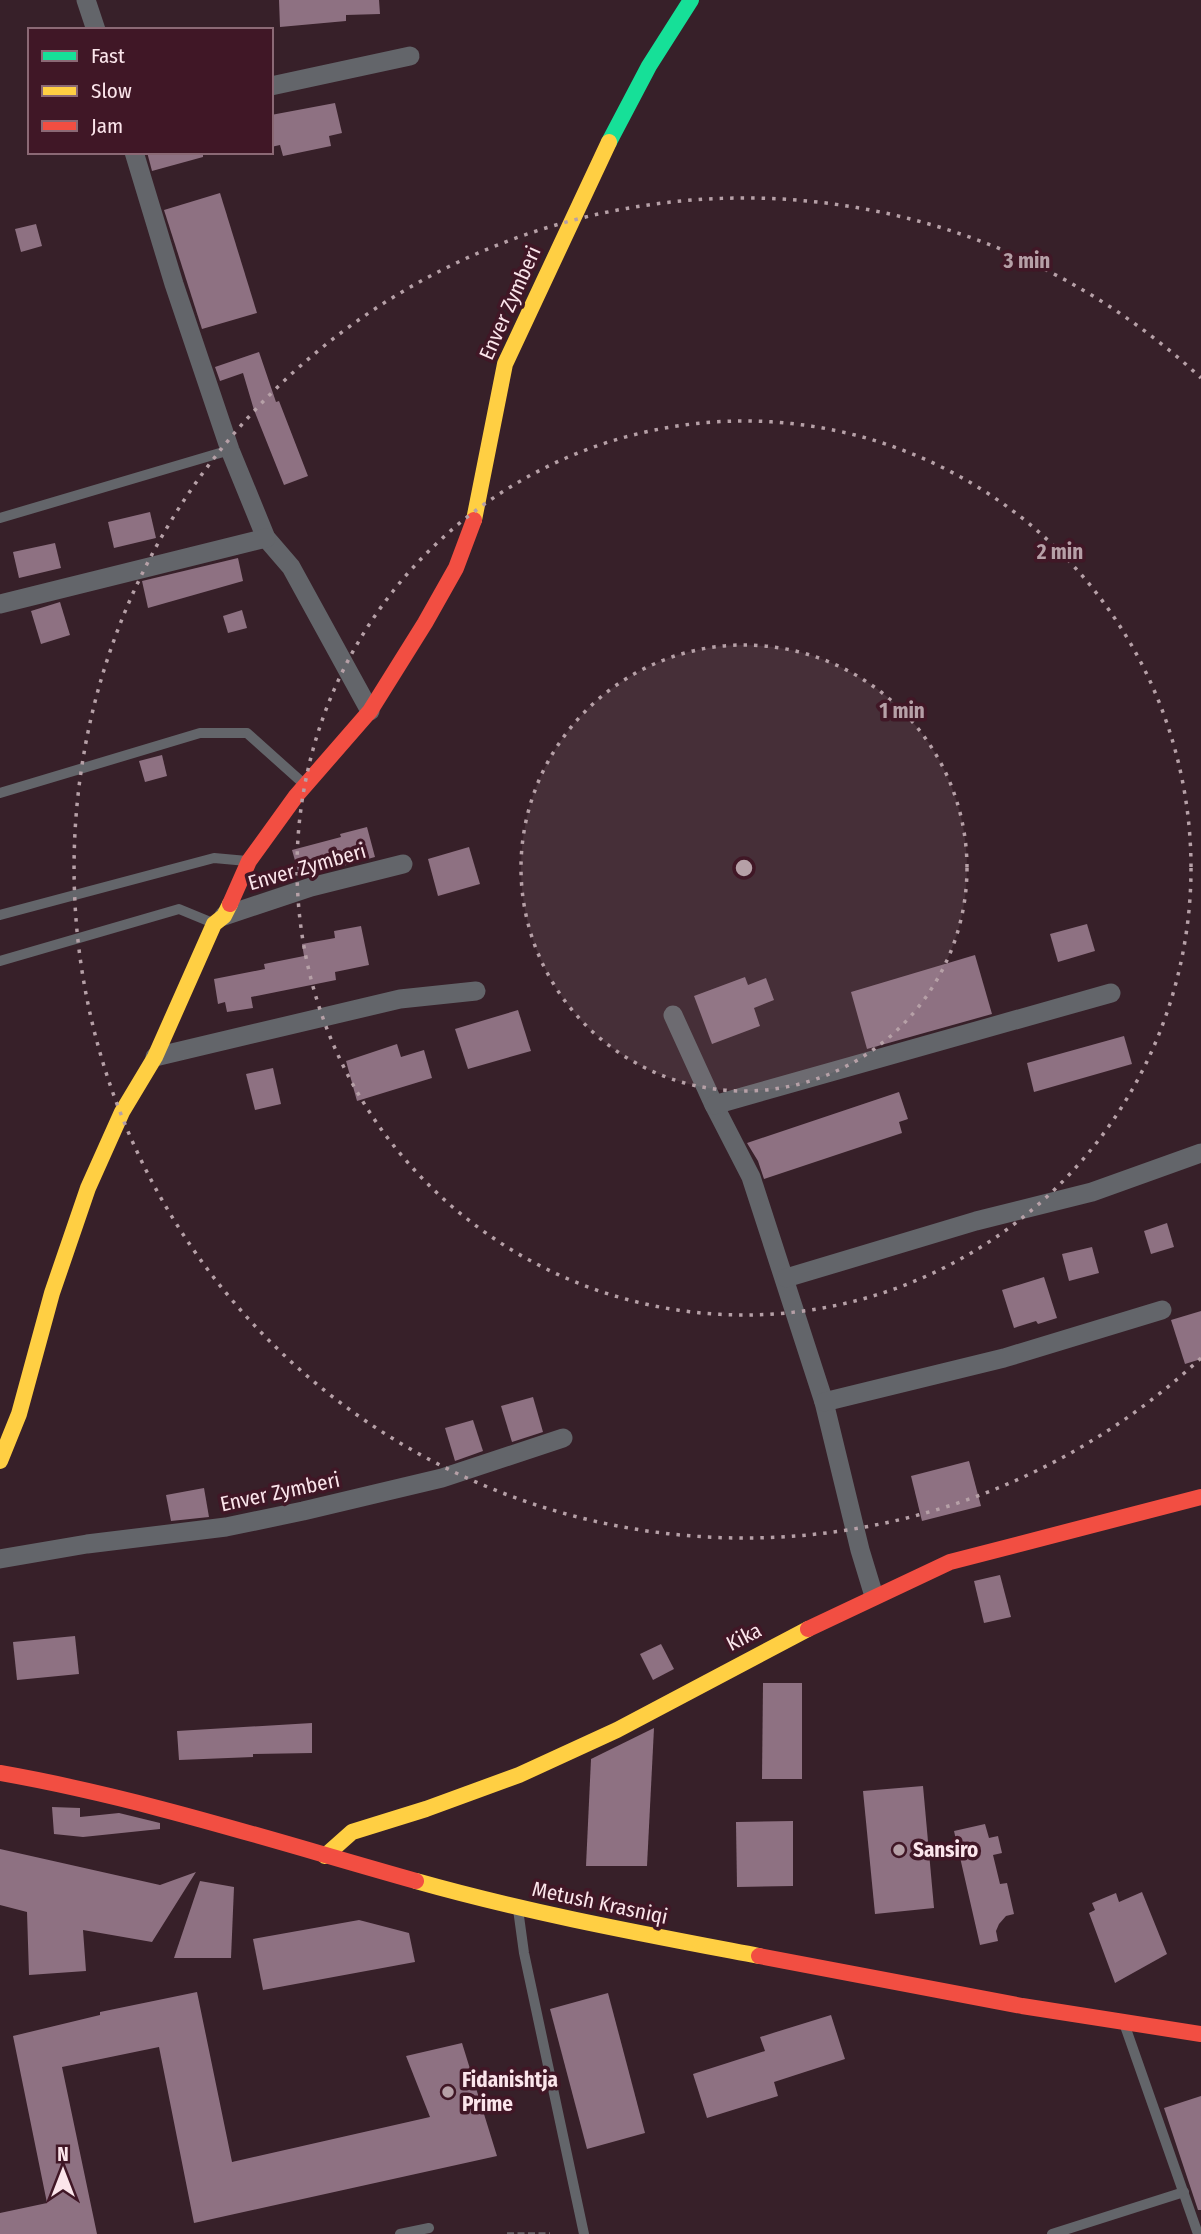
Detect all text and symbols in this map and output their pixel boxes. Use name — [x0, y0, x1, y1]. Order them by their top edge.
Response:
legend — [28, 28, 273, 154]
text: Fast — [91, 43, 125, 69]
text: Slow — [91, 78, 132, 104]
text: Jam — [91, 113, 123, 139]
street label: Enver Zymberi — [473, 242, 547, 364]
text: 3 min — [1003, 248, 1050, 274]
text: 2 min — [1036, 539, 1083, 565]
text: 1 min — [879, 698, 925, 724]
street label: Enver Zymberi — [245, 838, 369, 896]
centre of rings — [732, 856, 756, 880]
street label: Enver Zymberi — [218, 1467, 342, 1517]
street label: Kika — [722, 1617, 766, 1657]
place label: Sansiro — [913, 1837, 978, 1863]
marker: Sansiro — [891, 1842, 907, 1858]
street label: Metush Krasniqi — [530, 1876, 670, 1930]
place label: Fidanishtja Prime — [462, 2067, 558, 2117]
marker: Fidanishtja Prime — [440, 2084, 456, 2100]
north arrow — [28, 2136, 98, 2206]
text: N — [57, 2143, 69, 2166]

